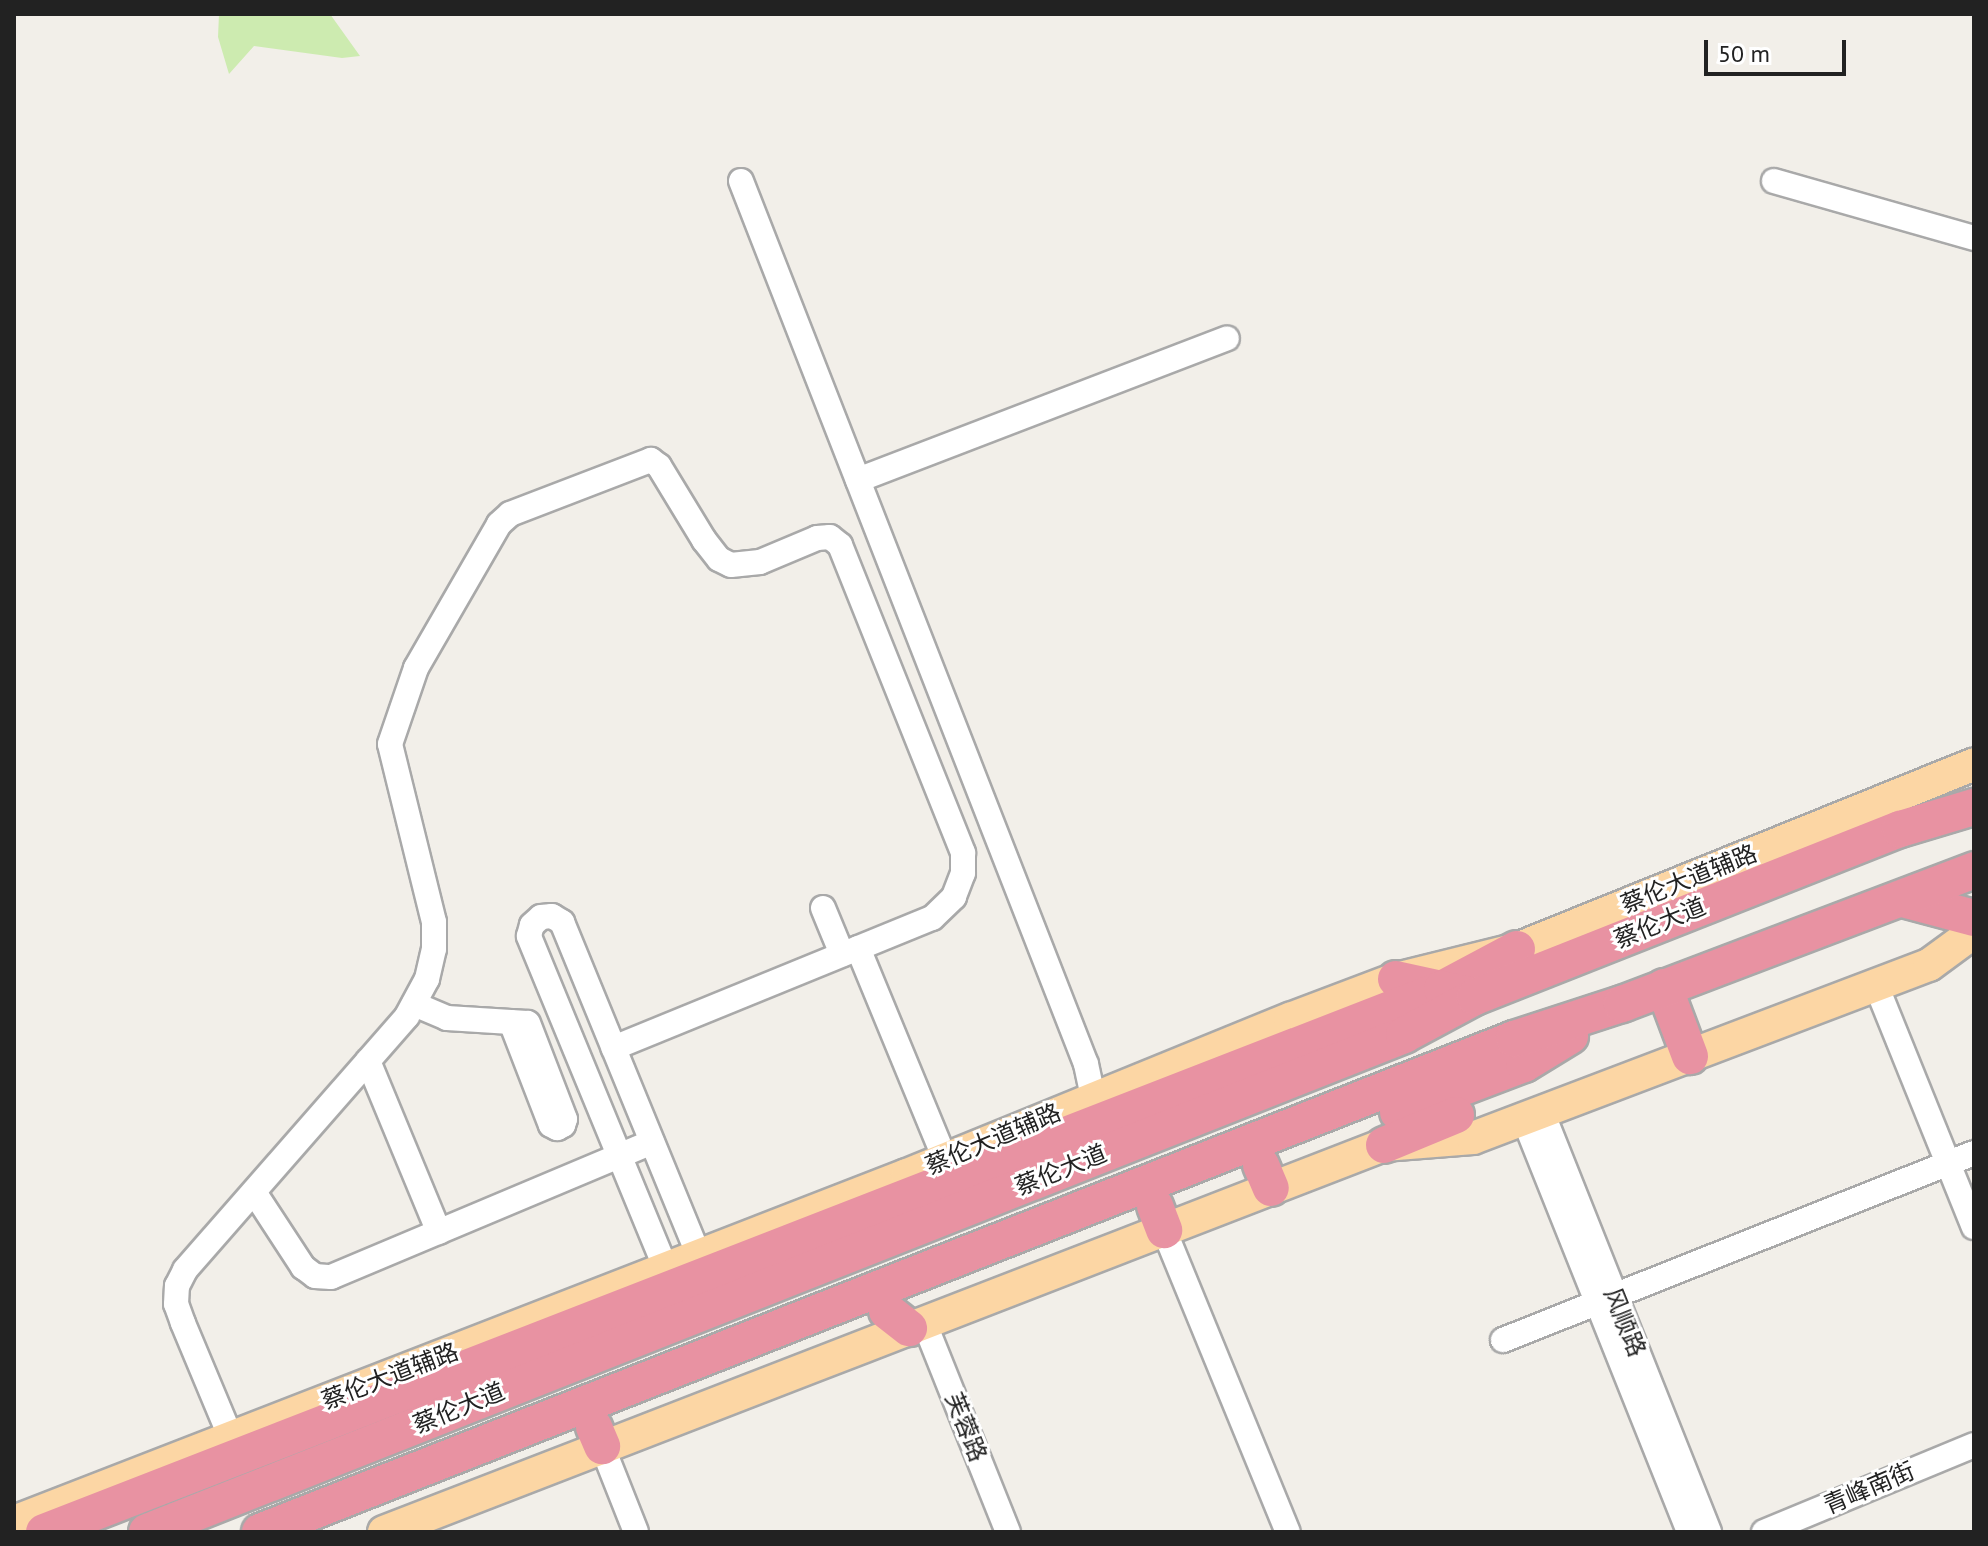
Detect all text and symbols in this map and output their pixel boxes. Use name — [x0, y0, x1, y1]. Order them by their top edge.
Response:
scale bar — [1708, 24, 1850, 74]
text: 50 m — [1718, 38, 1770, 69]
street label: 蔡伦大道辅路 — [1617, 839, 1761, 919]
street label: 蔡伦大道 — [1610, 892, 1710, 954]
street label: 蔡伦大道辅路 — [921, 1098, 1065, 1180]
street label: 蔡伦大道 — [1011, 1139, 1111, 1201]
street label: 风顺路 — [1598, 1283, 1652, 1361]
street label: 蔡伦大道辅路 — [318, 1337, 462, 1415]
street label: 蔡伦大道 — [409, 1377, 509, 1439]
street label: 芙蓉路 — [939, 1388, 993, 1466]
street label: 青峰南街 — [1819, 1456, 1919, 1520]

